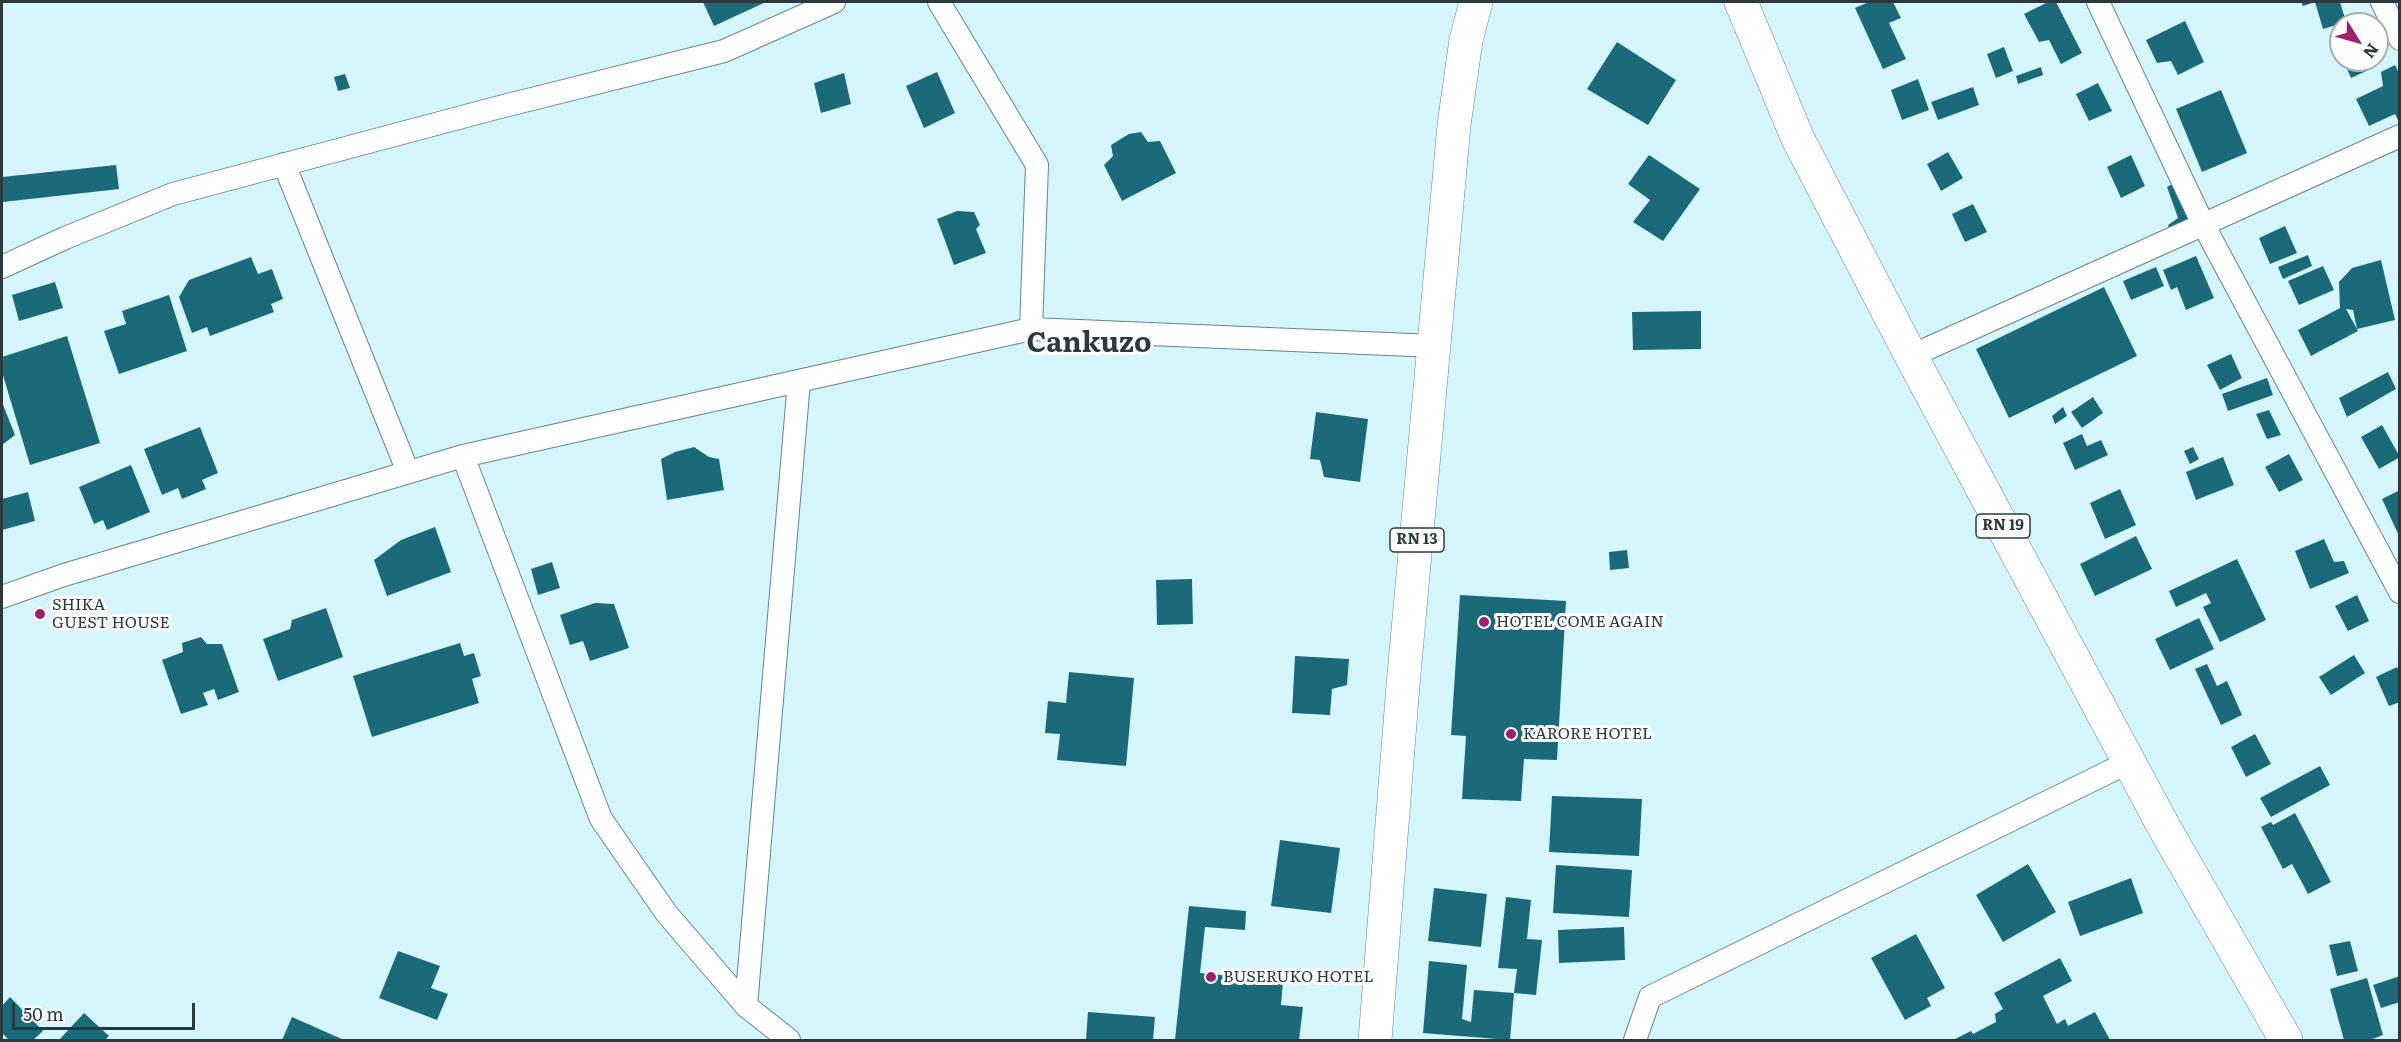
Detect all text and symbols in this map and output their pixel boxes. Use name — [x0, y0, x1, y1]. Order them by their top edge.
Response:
north arrow — [2329, 12, 2389, 72]
text: N — [2358, 39, 2385, 64]
district label: Cankuzo — [1027, 327, 1151, 361]
road number: RN 19 — [1976, 514, 2030, 538]
road number: RN 13 — [1390, 528, 1444, 552]
place label: SHIKA GUEST HOUSE — [52, 595, 170, 633]
marker: SHIKA GUEST HOUSE — [33, 607, 47, 621]
place label: HOTEL COME AGAIN — [1496, 612, 1664, 632]
marker: HOTEL COME AGAIN — [1477, 615, 1491, 629]
place label: KARORE HOTEL — [1523, 724, 1652, 744]
marker: KARORE HOTEL — [1504, 727, 1518, 741]
place label: BUSERUKO HOTEL — [1223, 967, 1374, 987]
marker: BUSERUKO HOTEL — [1204, 970, 1218, 984]
scale bar — [15, 991, 198, 1029]
text: 50 m — [23, 1000, 64, 1027]

